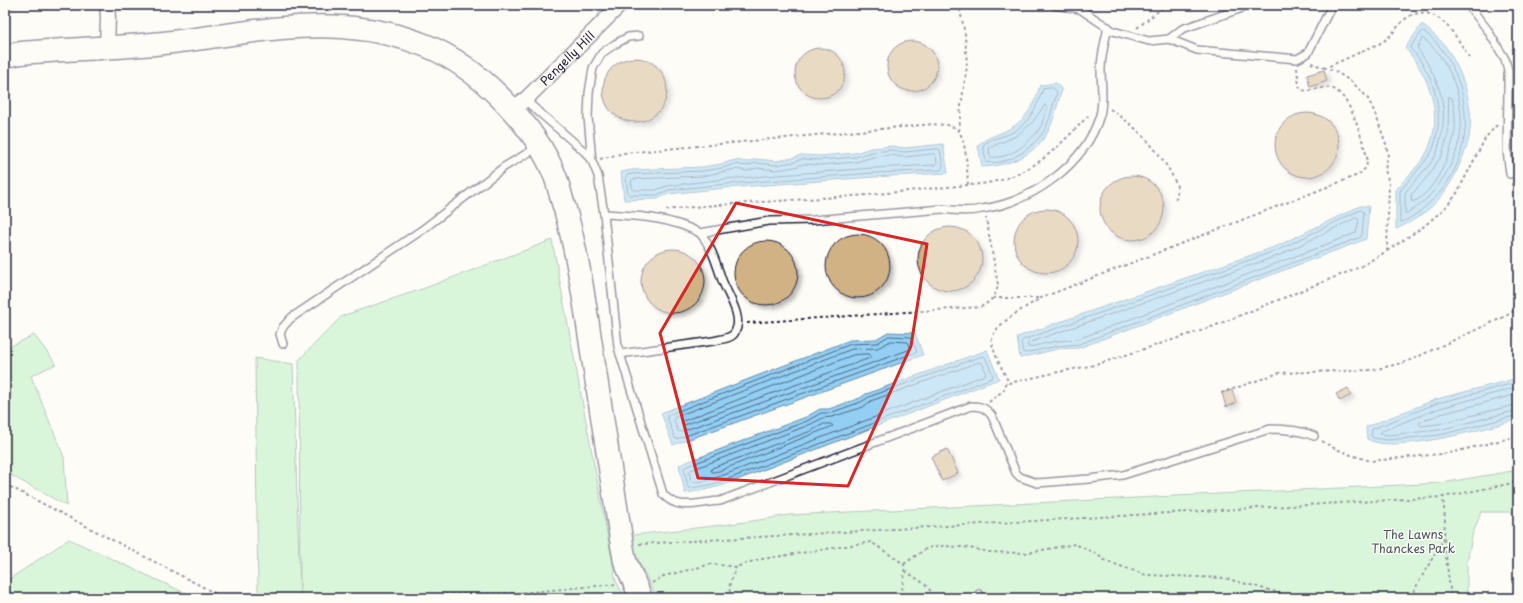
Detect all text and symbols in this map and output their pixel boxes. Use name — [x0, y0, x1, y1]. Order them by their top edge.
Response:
street label: Pengelly Hill — [536, 27, 598, 89]
park label: The Lawns Thanckes Park — [1371, 525, 1455, 557]

